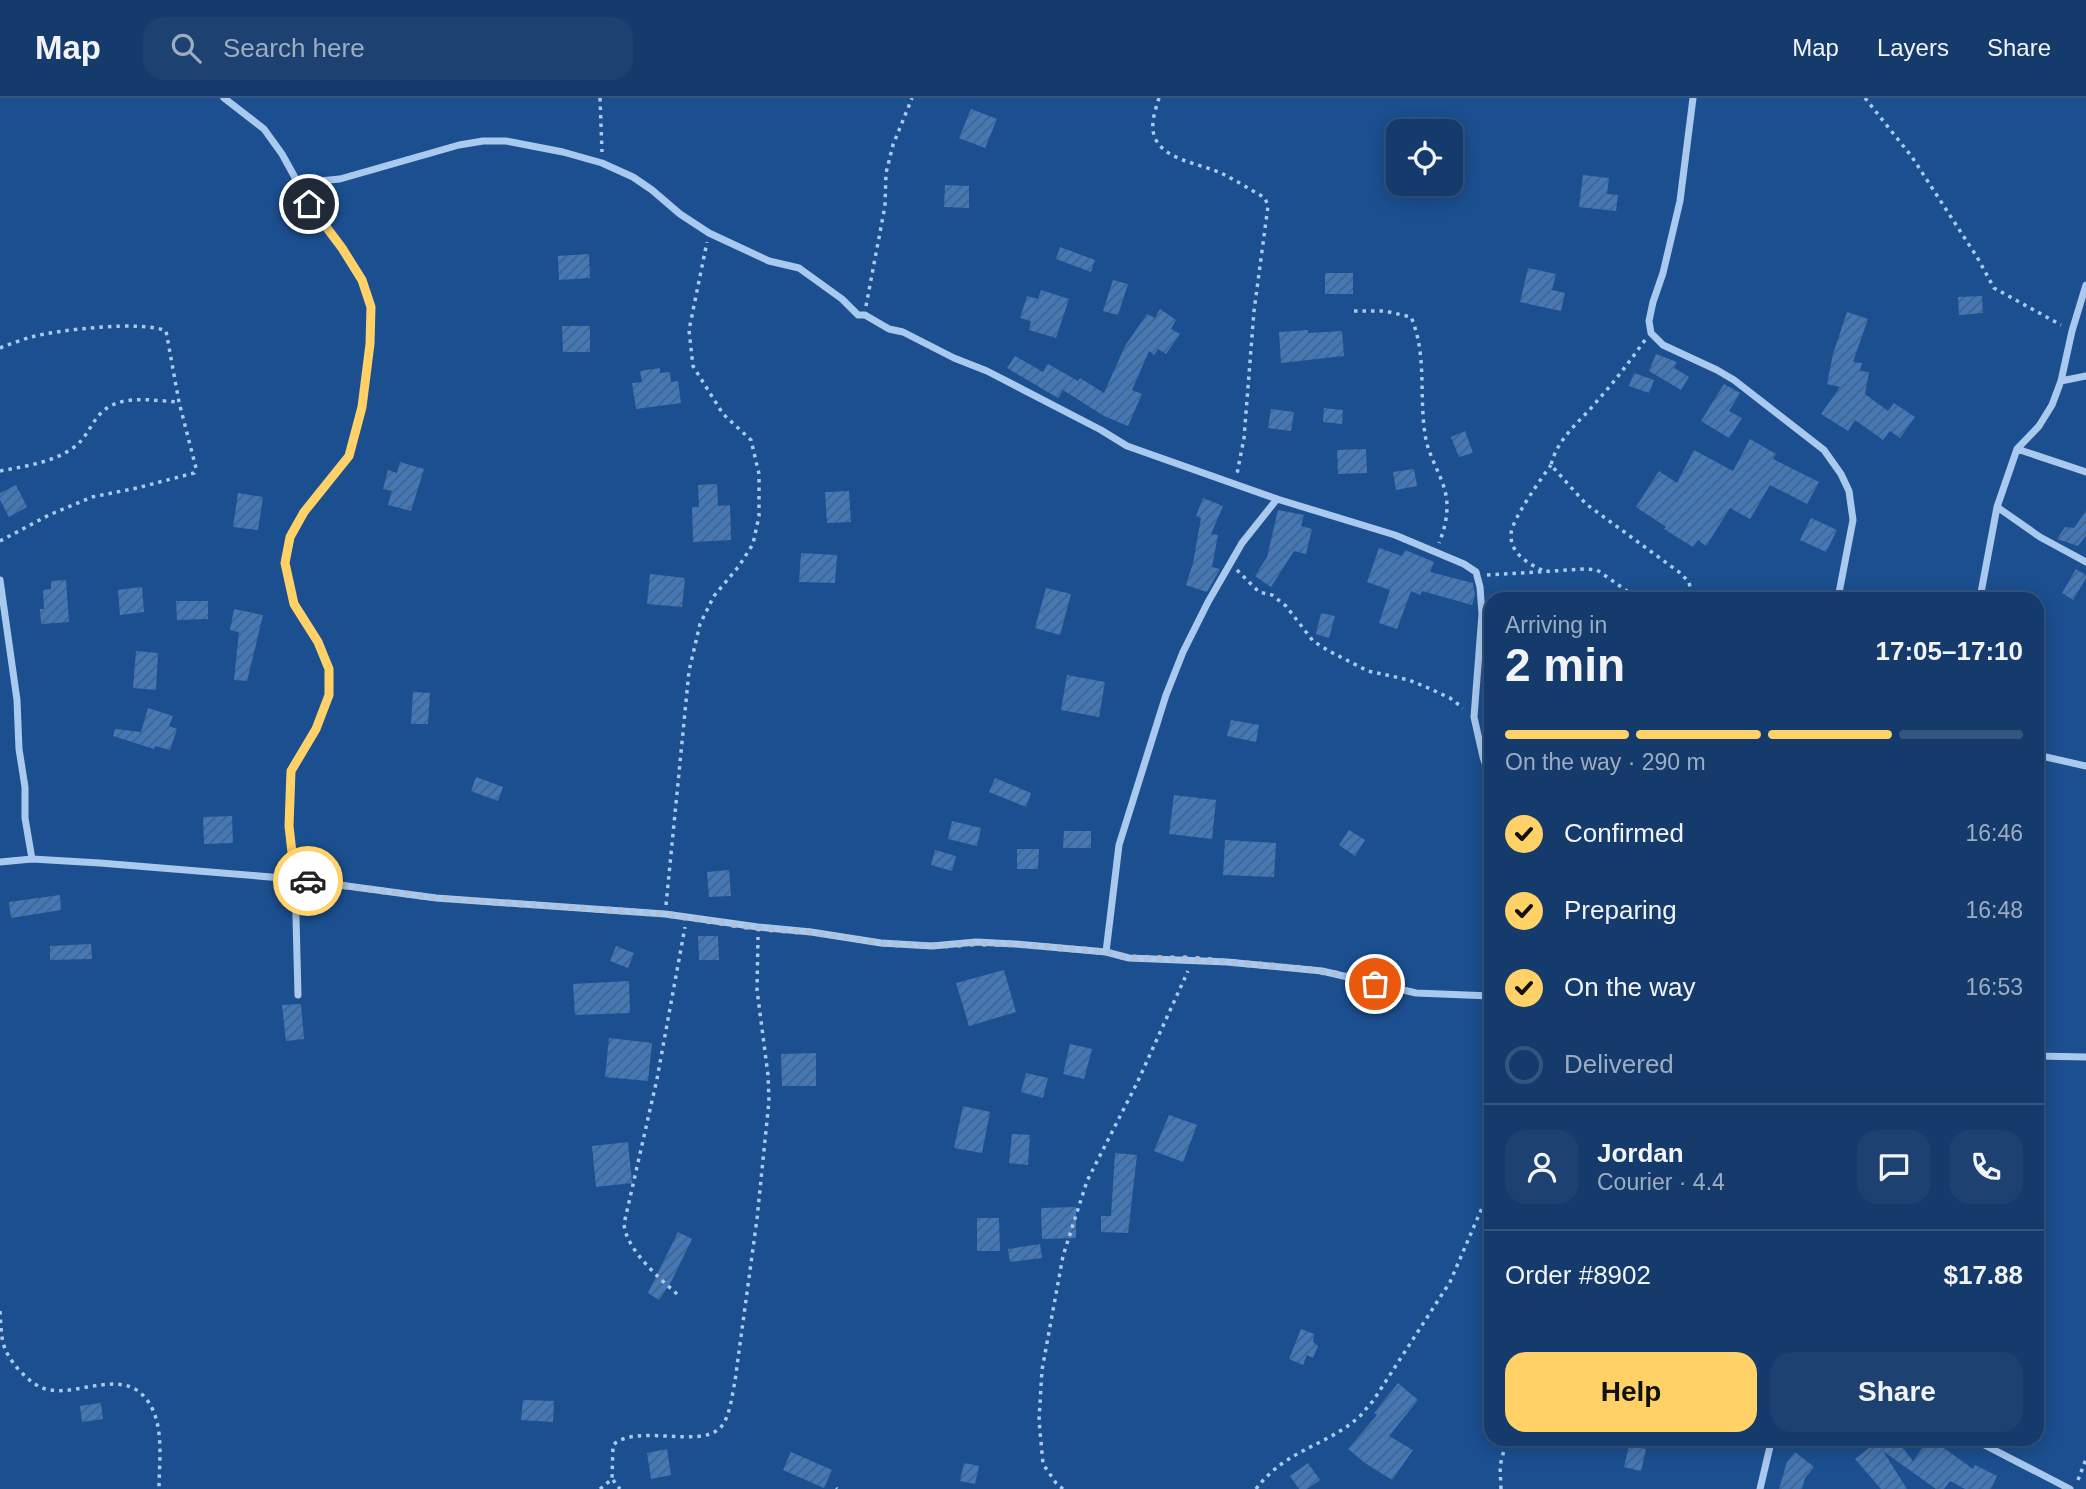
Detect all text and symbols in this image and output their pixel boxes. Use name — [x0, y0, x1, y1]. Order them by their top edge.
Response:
search box — [143, 17, 633, 80]
text: Map — [35, 29, 101, 66]
icon: search — [167, 29, 205, 67]
text: Search here — [223, 33, 365, 63]
text: Map — [1792, 34, 1839, 61]
text: Layers — [1877, 34, 1949, 61]
text: Share — [1987, 34, 2051, 61]
map controls — [1386, 119, 1463, 196]
button: locate — [1386, 119, 1463, 196]
pin — [279, 174, 339, 234]
icon: home — [290, 185, 328, 223]
text: Arriving in — [1505, 612, 1607, 638]
text: 17:05–17:10 — [1876, 636, 2023, 666]
text: 2 min — [1505, 639, 1625, 691]
text: On the way · 290 m — [1505, 749, 1706, 775]
icon: check — [1505, 815, 1543, 853]
text: Confirmed — [1564, 818, 1684, 848]
text: 16:46 — [1965, 820, 2023, 846]
courier — [273, 846, 343, 916]
icon: car — [289, 862, 327, 900]
icon: check — [1505, 892, 1543, 930]
text: Preparing — [1564, 895, 1677, 925]
text: 16:48 — [1965, 897, 2023, 923]
pin — [1345, 954, 1405, 1014]
icon: bag — [1356, 965, 1394, 1003]
icon: check — [1505, 969, 1543, 1007]
text: On the way — [1564, 972, 1696, 1002]
text: 16:53 — [1965, 974, 2023, 1000]
text: Delivered — [1564, 1049, 1674, 1079]
button: person — [1505, 1130, 1579, 1204]
button: chat — [1857, 1130, 1931, 1204]
button: phone — [1949, 1130, 2023, 1204]
text: Jordan — [1597, 1138, 1684, 1168]
text: Courier · 4.4 — [1597, 1169, 1725, 1195]
text: Order #8902 — [1505, 1260, 1651, 1290]
text: $17.88 — [1943, 1260, 2023, 1290]
button: Help — [1505, 1352, 1757, 1432]
button: Share — [1771, 1352, 2023, 1432]

